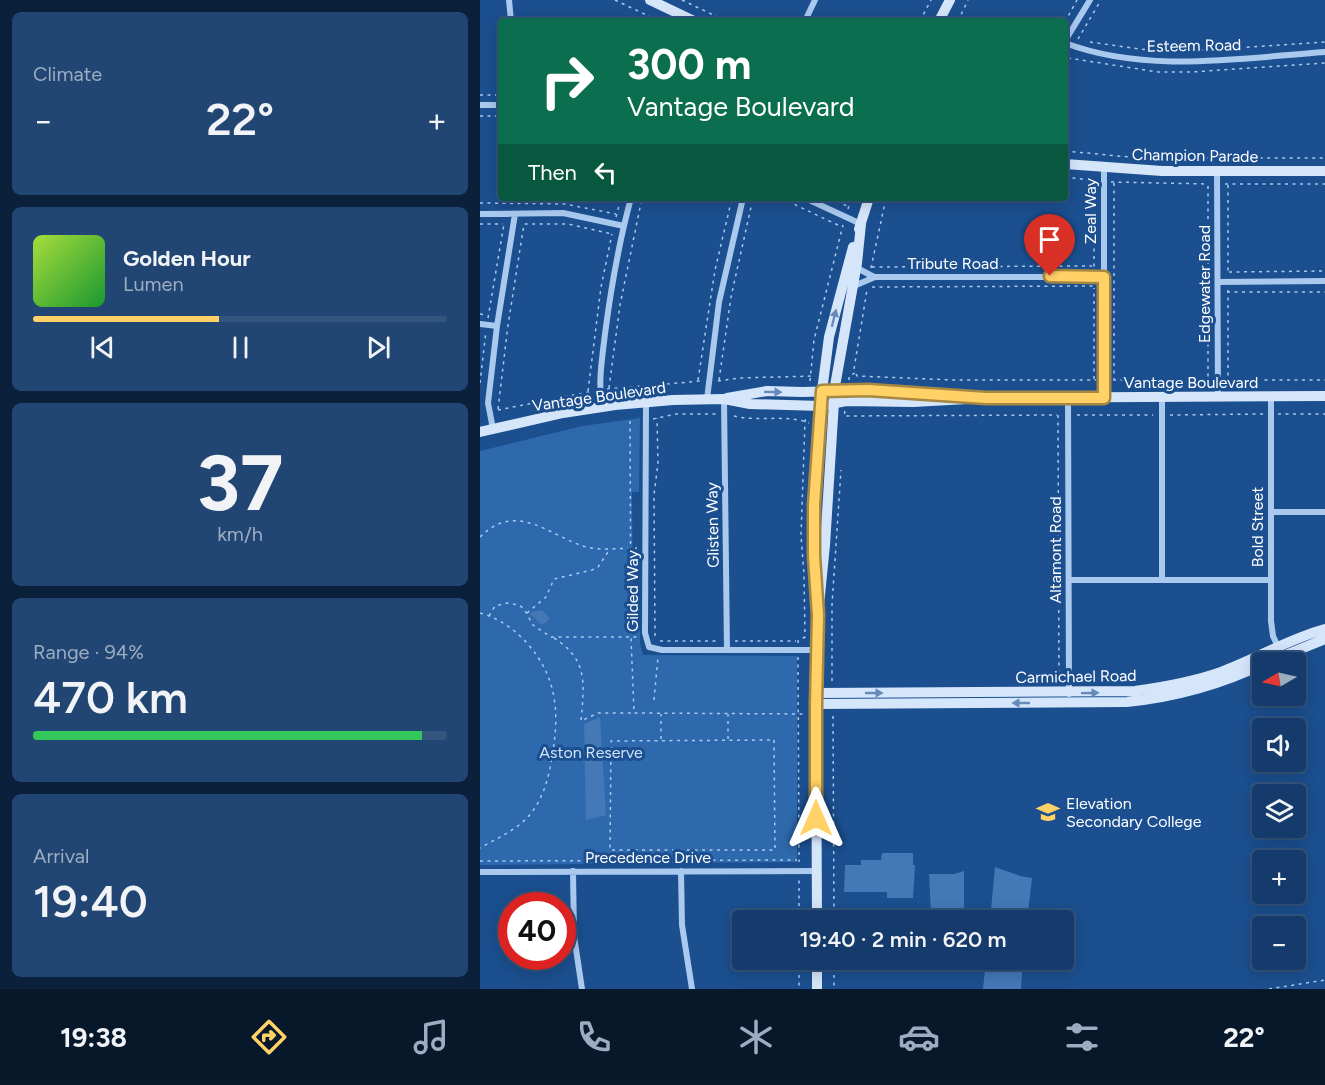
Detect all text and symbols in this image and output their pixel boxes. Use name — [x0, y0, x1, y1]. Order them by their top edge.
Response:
street label: Esteem Road — [1146, 35, 1242, 56]
text: 300 m — [627, 39, 751, 90]
icon: right — [528, 42, 606, 120]
text: Climate — [33, 62, 102, 86]
text: Vantage Boulevard — [627, 90, 855, 123]
text: 22° — [206, 92, 274, 146]
text: − — [33, 101, 54, 140]
text: + — [426, 101, 447, 140]
street label: Champion Parade — [1132, 145, 1259, 166]
icon: left — [589, 156, 622, 189]
text: Then — [528, 159, 577, 186]
street label: Zeal Way — [1081, 178, 1100, 244]
pin — [1024, 214, 1075, 276]
icon: arrive — [1033, 223, 1066, 256]
street label: Edgewater Road — [1195, 225, 1214, 343]
text: Golden Hour — [123, 245, 251, 272]
street label: Tribute Road — [907, 254, 999, 273]
text: Lumen — [123, 272, 184, 296]
one-way arrow — [830, 309, 840, 327]
icon: previous — [86, 331, 119, 364]
icon: pause — [224, 331, 257, 364]
icon: next — [362, 331, 395, 364]
street label: Vantage Boulevard — [1124, 373, 1258, 392]
street label: Vantage Boulevard — [531, 378, 667, 415]
one-way arrow — [763, 387, 782, 397]
text: 37 — [197, 436, 283, 530]
street label: Glisten Way — [702, 481, 723, 568]
street label: Bold Street — [1248, 487, 1267, 567]
street label: Altamont Road — [1046, 496, 1065, 604]
text: km/h — [217, 522, 263, 546]
street label: Gilded Way — [623, 549, 642, 632]
text: Range · 94% — [33, 640, 144, 664]
north arrow — [1252, 652, 1306, 706]
map controls — [1252, 652, 1306, 970]
street label: Carmichael Road — [1015, 666, 1137, 687]
text: 470 km — [33, 670, 188, 724]
one-way arrow — [865, 688, 884, 698]
one-way arrow — [1081, 688, 1100, 698]
one-way arrow — [1012, 698, 1031, 708]
button: sound — [1252, 718, 1306, 772]
park label: Aston Reserve — [539, 743, 643, 762]
button: layers — [1252, 784, 1306, 838]
position arrow — [784, 786, 848, 850]
place label: Elevation Secondary College — [1066, 794, 1202, 831]
school or university icon: Elevation Secondary College — [1035, 799, 1061, 825]
text: Arrival — [33, 844, 89, 868]
street label: Precedence Drive — [585, 848, 711, 867]
button: + — [1252, 850, 1306, 904]
text: 19:40 — [33, 874, 148, 928]
speed limit sign: 40 — [498, 892, 576, 970]
button: − — [1252, 916, 1306, 970]
text: 19:40 · 2 min · 620 m — [799, 926, 1007, 953]
icon: directions — [248, 1016, 290, 1058]
icon: music — [410, 1016, 452, 1058]
icon: phone — [573, 1016, 615, 1058]
icon: climate — [735, 1016, 777, 1058]
icon: car — [898, 1016, 940, 1058]
icon: filters — [1061, 1016, 1103, 1058]
text: 19:38 — [60, 1021, 127, 1054]
text: 22° — [1223, 1021, 1265, 1054]

